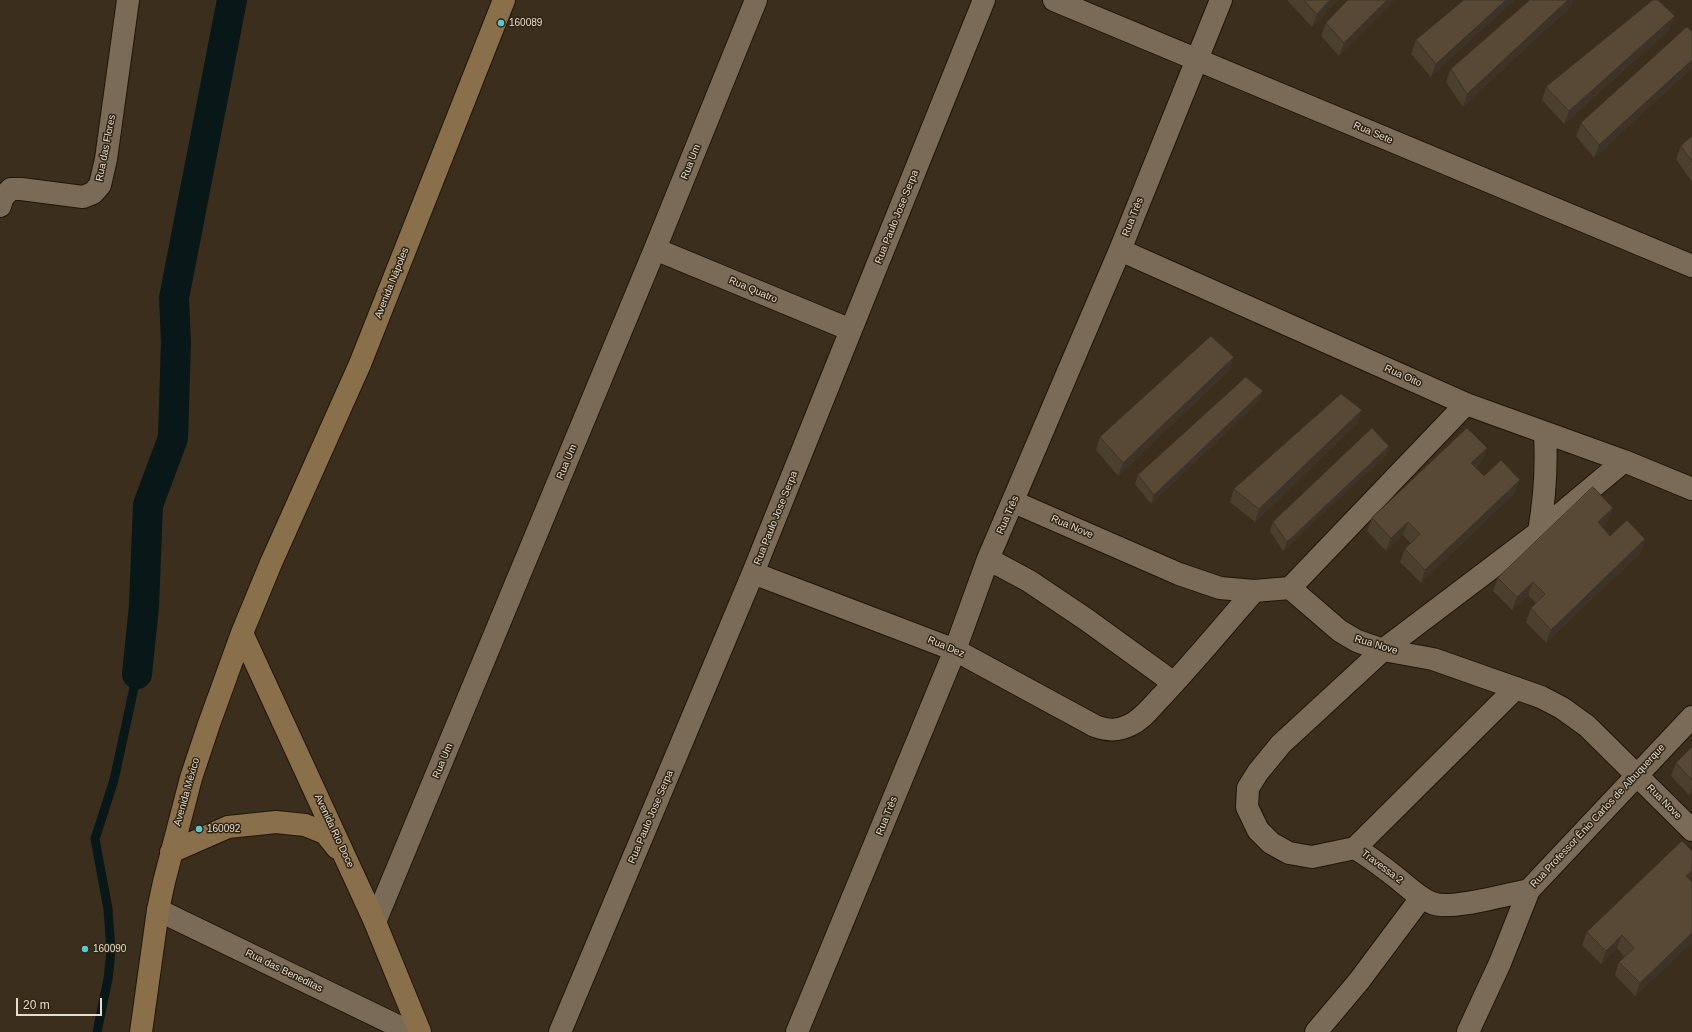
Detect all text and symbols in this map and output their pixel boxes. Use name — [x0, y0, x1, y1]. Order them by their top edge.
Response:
place label: 160089 — [509, 17, 542, 29]
marker: 160089 — [496, 18, 506, 28]
street label: Rua das Flores — [94, 114, 118, 182]
street label: Rua Sete — [1351, 119, 1395, 147]
street label: Rua Um — [679, 143, 703, 181]
street label: Rua Paulo Jose Serpa — [873, 168, 921, 266]
street label: Rua Três — [1120, 196, 1146, 238]
street label: Avenida Nápoles — [372, 246, 412, 320]
street label: Rua Quatro — [727, 274, 779, 306]
street label: Rua Oito — [1383, 362, 1423, 390]
street label: Rua Um — [554, 443, 580, 481]
street label: Rua Paulo Jose Serpa — [752, 469, 800, 567]
street label: Rua Três — [994, 494, 1022, 536]
street label: Rua Nove — [1049, 513, 1095, 541]
street label: Rua Nove — [1353, 633, 1399, 657]
street label: Rua Dez — [926, 634, 966, 660]
street label: Rua Um — [430, 742, 456, 780]
street label: Rua Professor Ênio Carlos de Albuquerque — [1528, 742, 1668, 890]
street label: Avenida México — [172, 757, 202, 827]
street label: Rua Paulo Jose Serpa — [626, 769, 676, 865]
street label: Rua Nove — [1644, 782, 1684, 822]
street label: Avenida Rio Doce — [312, 792, 356, 870]
street label: Rua Três — [874, 795, 900, 837]
place label: 160092 — [207, 823, 240, 835]
marker: 160092 — [194, 824, 204, 834]
street label: Travessa 2 — [1359, 847, 1405, 887]
place label: 160090 — [93, 943, 126, 955]
marker: 160090 — [80, 944, 90, 954]
street label: Rua das Beneditas — [243, 947, 325, 995]
scale bar — [18, 990, 104, 1016]
text: 20 m — [23, 998, 50, 1012]

